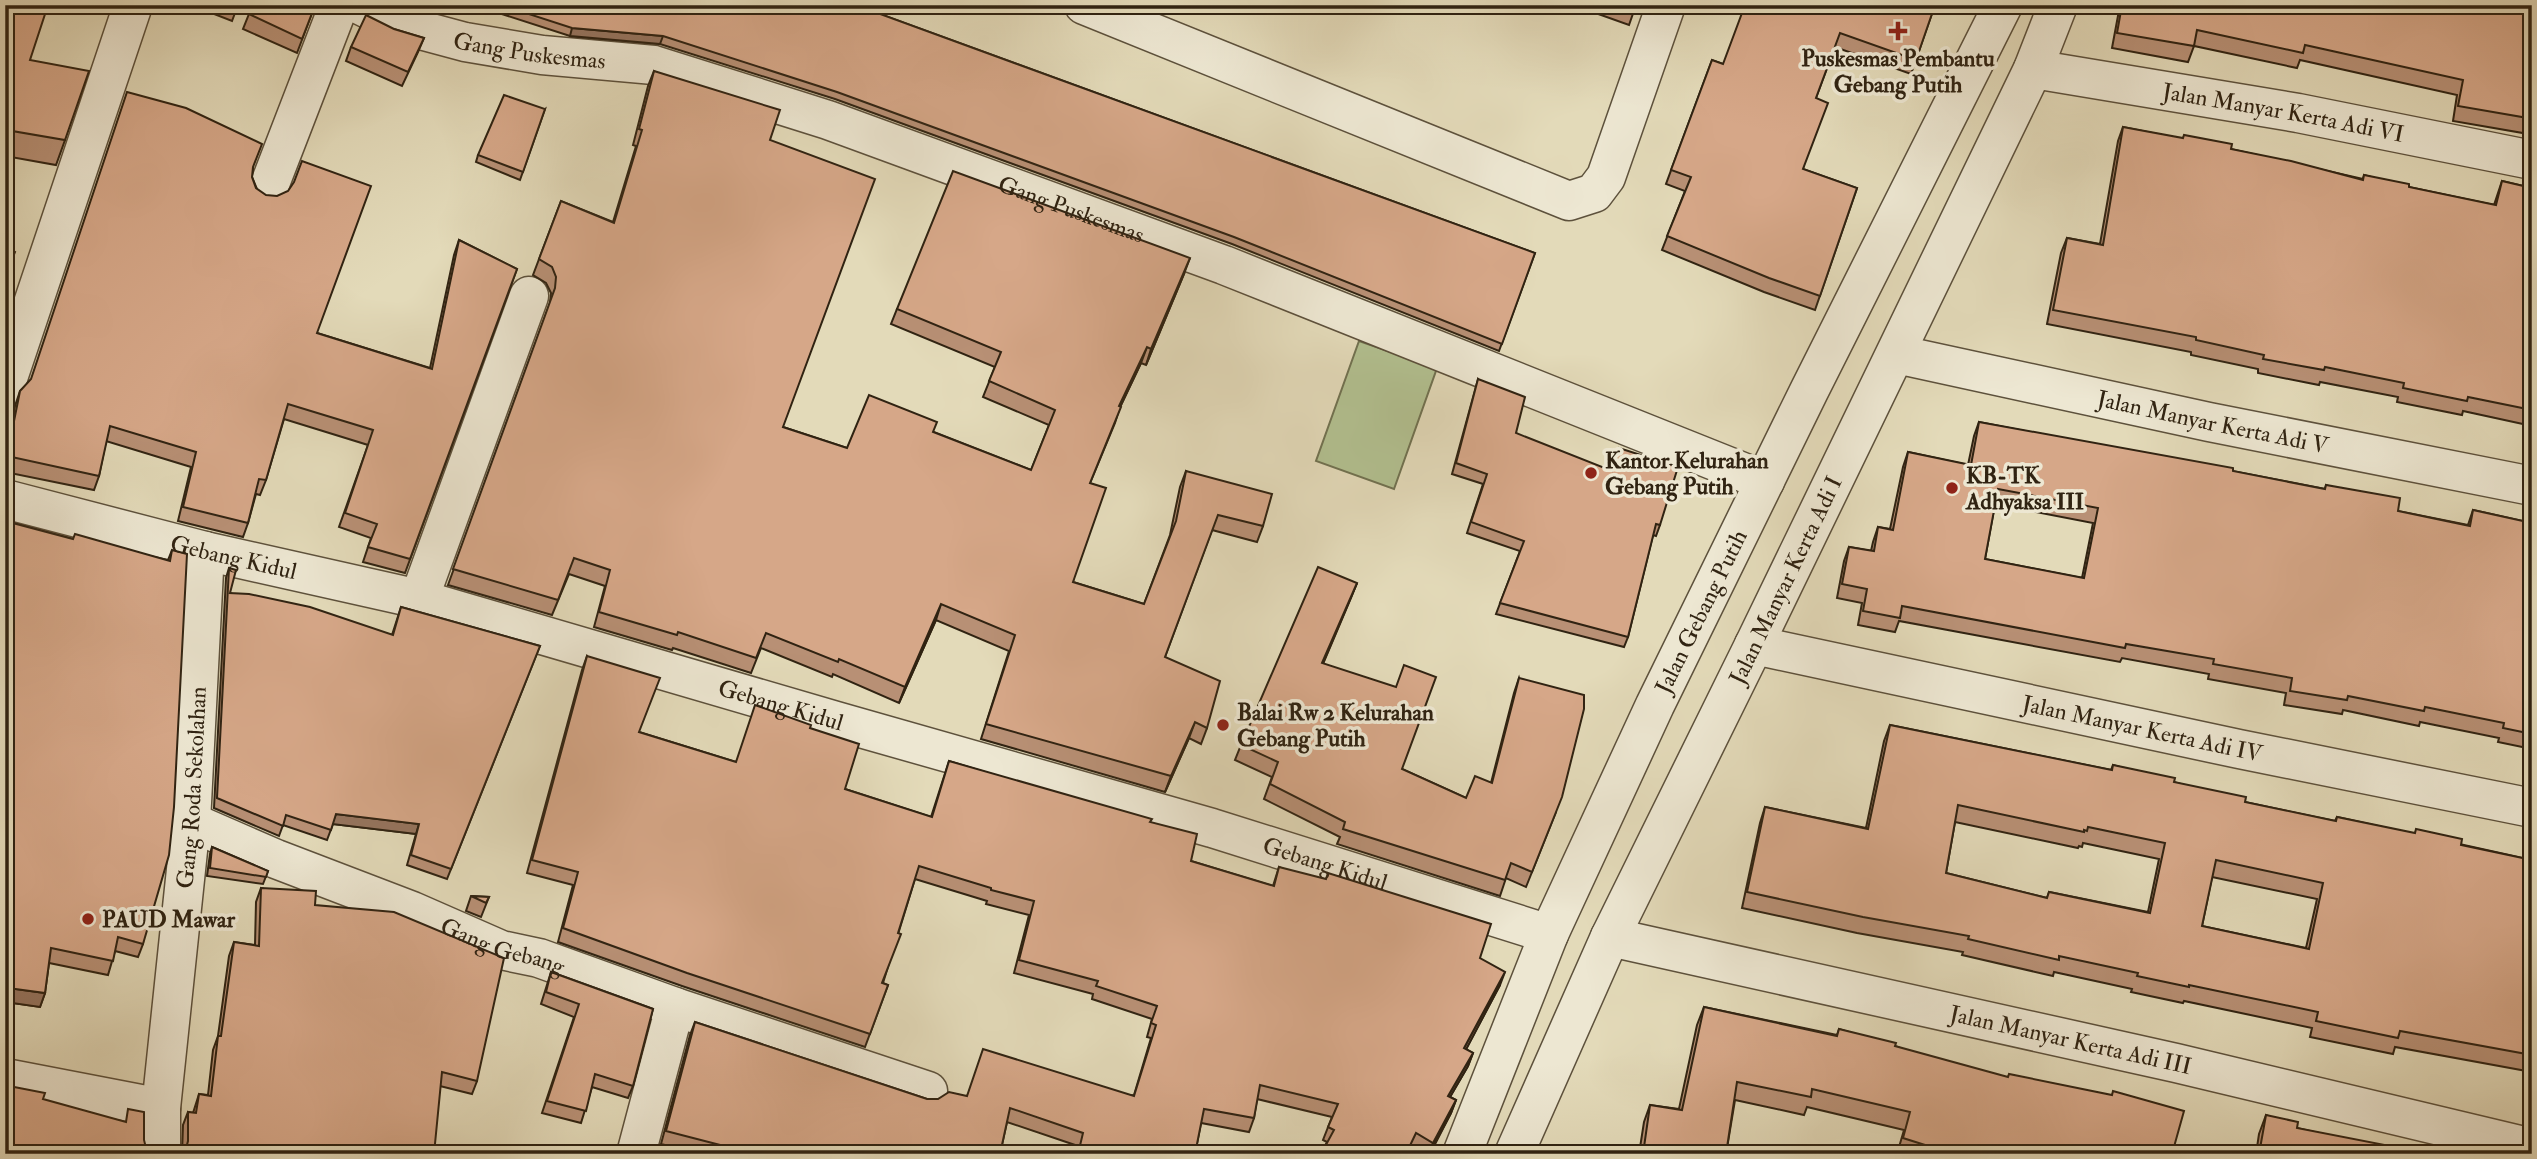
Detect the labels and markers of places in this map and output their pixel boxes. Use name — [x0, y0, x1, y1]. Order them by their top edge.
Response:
marker: Puskesmas Pembantu Gebang Putih — [1888, 21, 1908, 41]
place label: Puskesmas Pembantu Gebang Putih — [1801, 44, 1995, 100]
place label: Kantor Kelurahan Gebang Putih — [1605, 446, 1769, 502]
place label: KB-TK Adhyaksa III — [1965, 461, 2084, 517]
marker: Kantor Kelurahan Gebang Putih — [1583, 465, 1599, 481]
marker: KB-TK Adhyaksa III — [1944, 480, 1960, 496]
place label: Balai Rw 2 Kelurahan Gebang Putih — [1237, 698, 1434, 754]
marker: Balai Rw 2 Kelurahan Gebang Putih — [1215, 717, 1231, 733]
place label: PAUD Mawar — [102, 905, 236, 934]
marker: PAUD Mawar — [80, 911, 96, 927]

